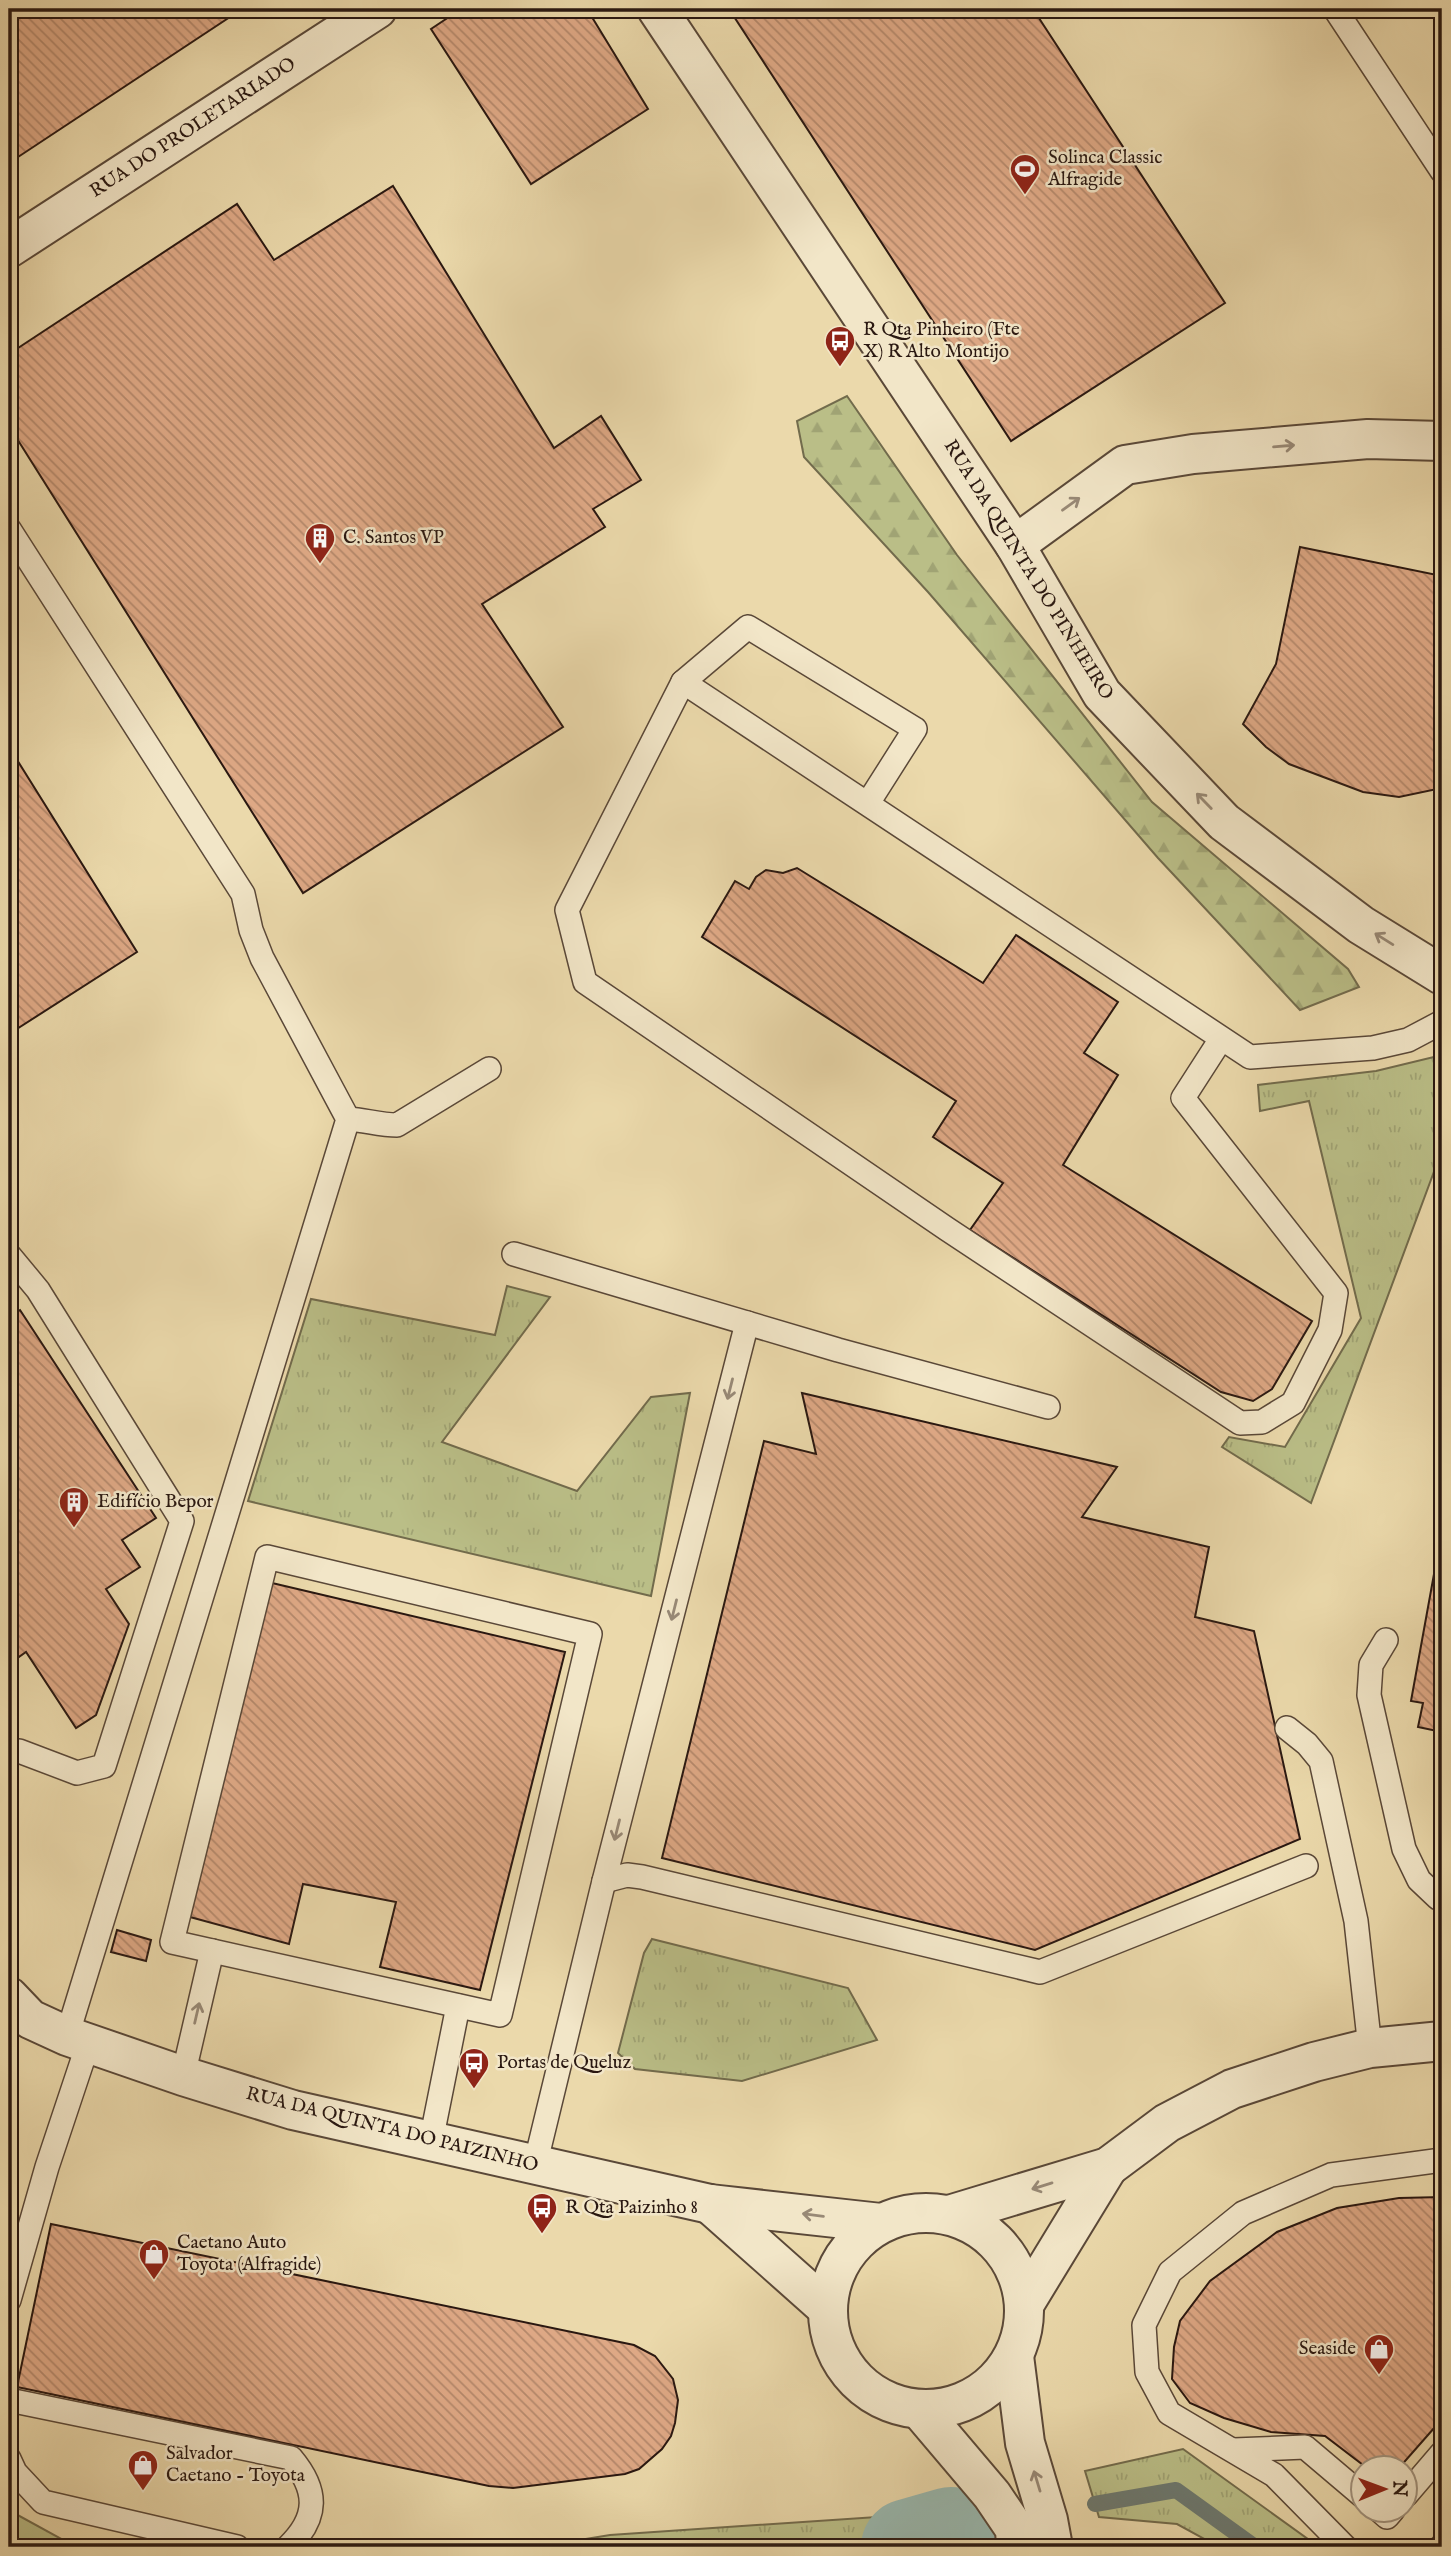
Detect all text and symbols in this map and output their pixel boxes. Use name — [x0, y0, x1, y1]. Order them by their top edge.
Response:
street label: RUA DO PROLETARIADO — [85, 52, 301, 204]
place label: Solinca Classic Alfragide — [1047, 146, 1162, 192]
sports icon: Solinca Classic Alfragide — [1008, 152, 1042, 196]
place label: R Qta Pinheiro (Fte X) R Alto Montijo — [863, 318, 1020, 364]
bus stop icon: R Qta Pinheiro (Fte X) R Alto Montijo — [823, 324, 857, 368]
street label: RUA DA QUINTA DO PINHEIRO — [938, 435, 1118, 705]
one-way arrow — [1272, 439, 1295, 452]
one-way arrow — [1061, 497, 1080, 512]
building icon: C. Santos VP — [303, 521, 337, 565]
place label: C. Santos VP — [343, 526, 444, 550]
one-way arrow — [1196, 793, 1213, 810]
one-way arrow — [1375, 932, 1395, 946]
one-way arrow — [723, 1378, 736, 1400]
building icon: Edifício Bepor — [57, 1485, 91, 1529]
place label: Edifício Bepor — [97, 1490, 214, 1514]
one-way arrow — [667, 1598, 680, 1621]
one-way arrow — [610, 1818, 623, 1841]
one-way arrow — [191, 2002, 205, 2025]
bus stop icon: Portas de Queluz — [457, 2046, 491, 2090]
place label: Portas de Queluz — [497, 2051, 631, 2075]
street label: RUA DA QUINTA DO PAIZINHO — [243, 2082, 541, 2178]
one-way arrow — [1032, 2181, 1054, 2194]
bus stop icon: R Qta Paizinho 8 — [525, 2191, 559, 2235]
place label: R Qta Paizinho 8 — [565, 2196, 698, 2220]
one-way arrow — [802, 2209, 825, 2222]
place label: Caetano Auto Toyota (Alfragide) — [177, 2231, 321, 2277]
shop icon: Caetano Auto Toyota (Alfragide) — [137, 2237, 171, 2281]
shop icon: Seaside — [1362, 2332, 1396, 2376]
place label: Seaside — [1299, 2337, 1356, 2361]
place label: Salvador Caetano - Toyota — [166, 2442, 306, 2488]
shop icon: Salvador Caetano - Toyota — [126, 2448, 160, 2492]
north arrow — [1350, 2454, 1420, 2524]
one-way arrow — [1029, 2470, 1042, 2492]
text: N — [1387, 2479, 1411, 2498]

